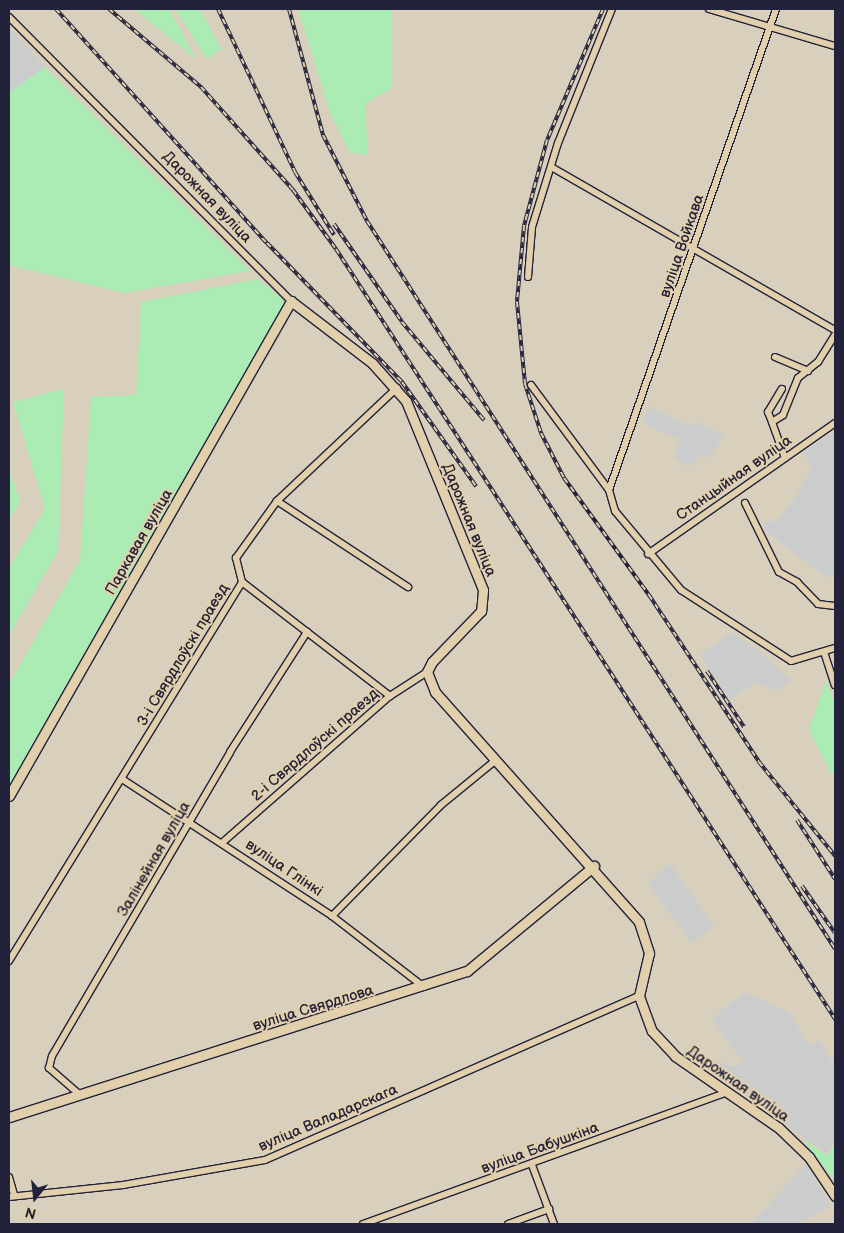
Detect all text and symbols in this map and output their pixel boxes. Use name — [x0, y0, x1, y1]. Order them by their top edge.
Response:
street label: Дарожная вуліца — [159, 147, 255, 247]
street label: вуліца Войкава — [656, 192, 708, 300]
street label: Станцыйная вуліца — [673, 431, 795, 525]
street label: Дарожная вуліца — [438, 461, 500, 579]
street label: Паркавая вуліца — [101, 486, 177, 598]
street label: 3-і Свярдлоўскі праезд — [133, 581, 233, 729]
street label: 2-і Свярдлоўскі праезд — [248, 685, 382, 805]
street label: Залінейная вуліца — [114, 798, 194, 920]
street label: вуліца Глінкі — [242, 836, 326, 900]
street label: вуліца Свярдлова — [250, 981, 376, 1035]
street label: Дарожная вуліца — [684, 1042, 792, 1126]
street label: вуліца Валадарскага — [256, 1081, 400, 1155]
street label: вуліца Бабушкіна — [479, 1118, 601, 1178]
north arrow — [10, 1173, 60, 1223]
text: N — [23, 1203, 38, 1223]

